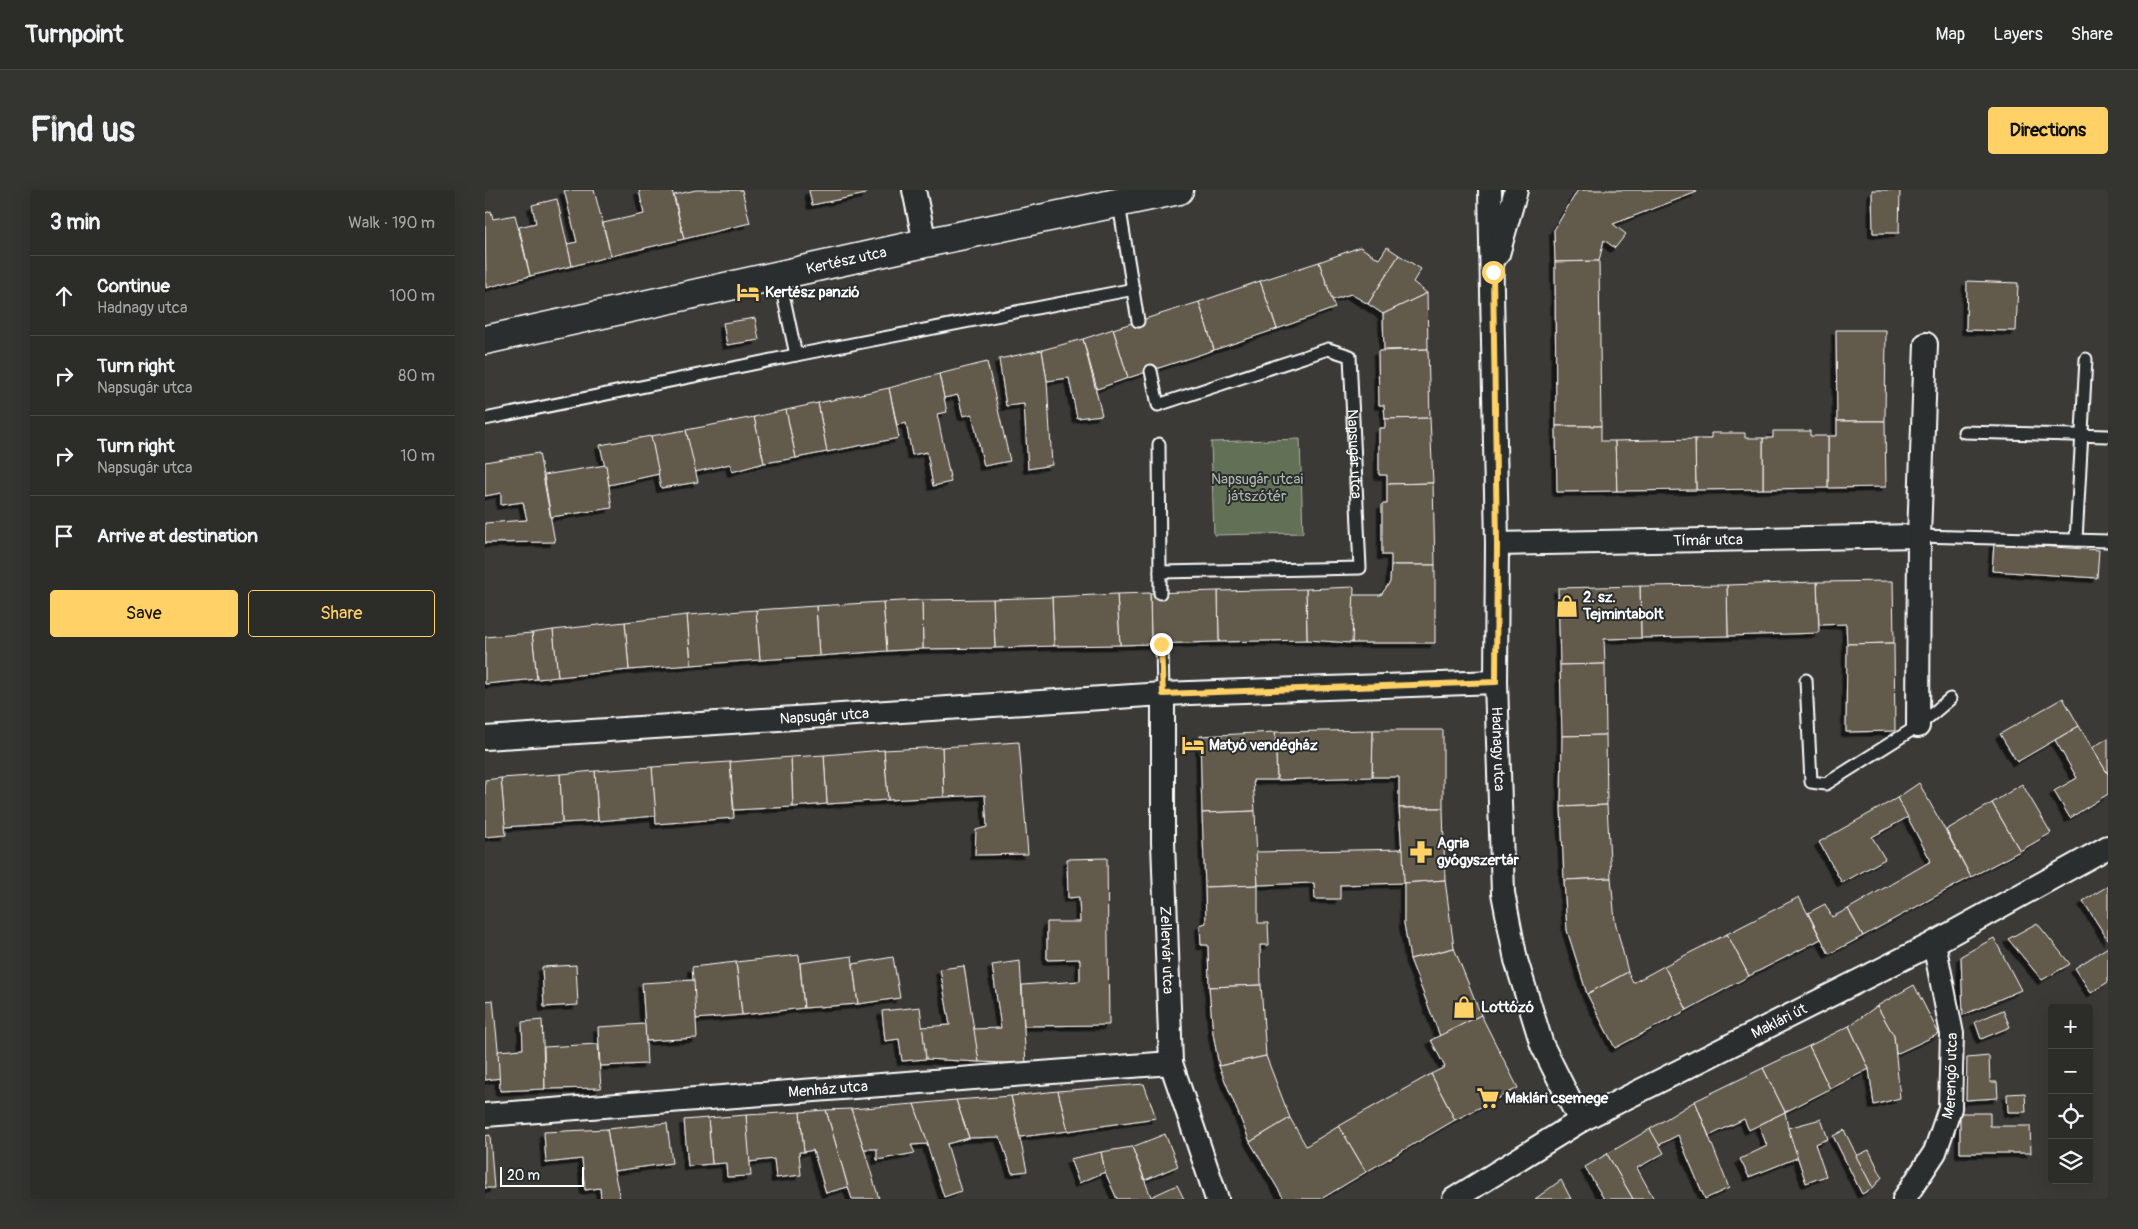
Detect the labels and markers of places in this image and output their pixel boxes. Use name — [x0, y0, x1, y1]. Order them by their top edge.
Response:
hotel icon: Kertész panzió — [735, 279, 761, 305]
place label: Kertész panzió — [765, 283, 859, 302]
place label: 2. sz. Tejmintabolt — [1582, 588, 1664, 624]
shop icon: 2. sz. Tejmintabolt — [1554, 593, 1580, 619]
hotel icon: Matyó vendégház — [1180, 732, 1206, 758]
place label: Matyó vendégház — [1209, 736, 1318, 755]
place label: Agria gyógyszertár — [1437, 834, 1519, 870]
pharmacy icon: Agria gyógyszertár — [1408, 839, 1434, 865]
shop icon: Lottózó — [1451, 994, 1477, 1020]
place label: Lottózó — [1481, 998, 1534, 1017]
supermarket icon: Maklári csemege — [1475, 1085, 1501, 1111]
place label: Maklári csemege — [1505, 1089, 1609, 1108]

